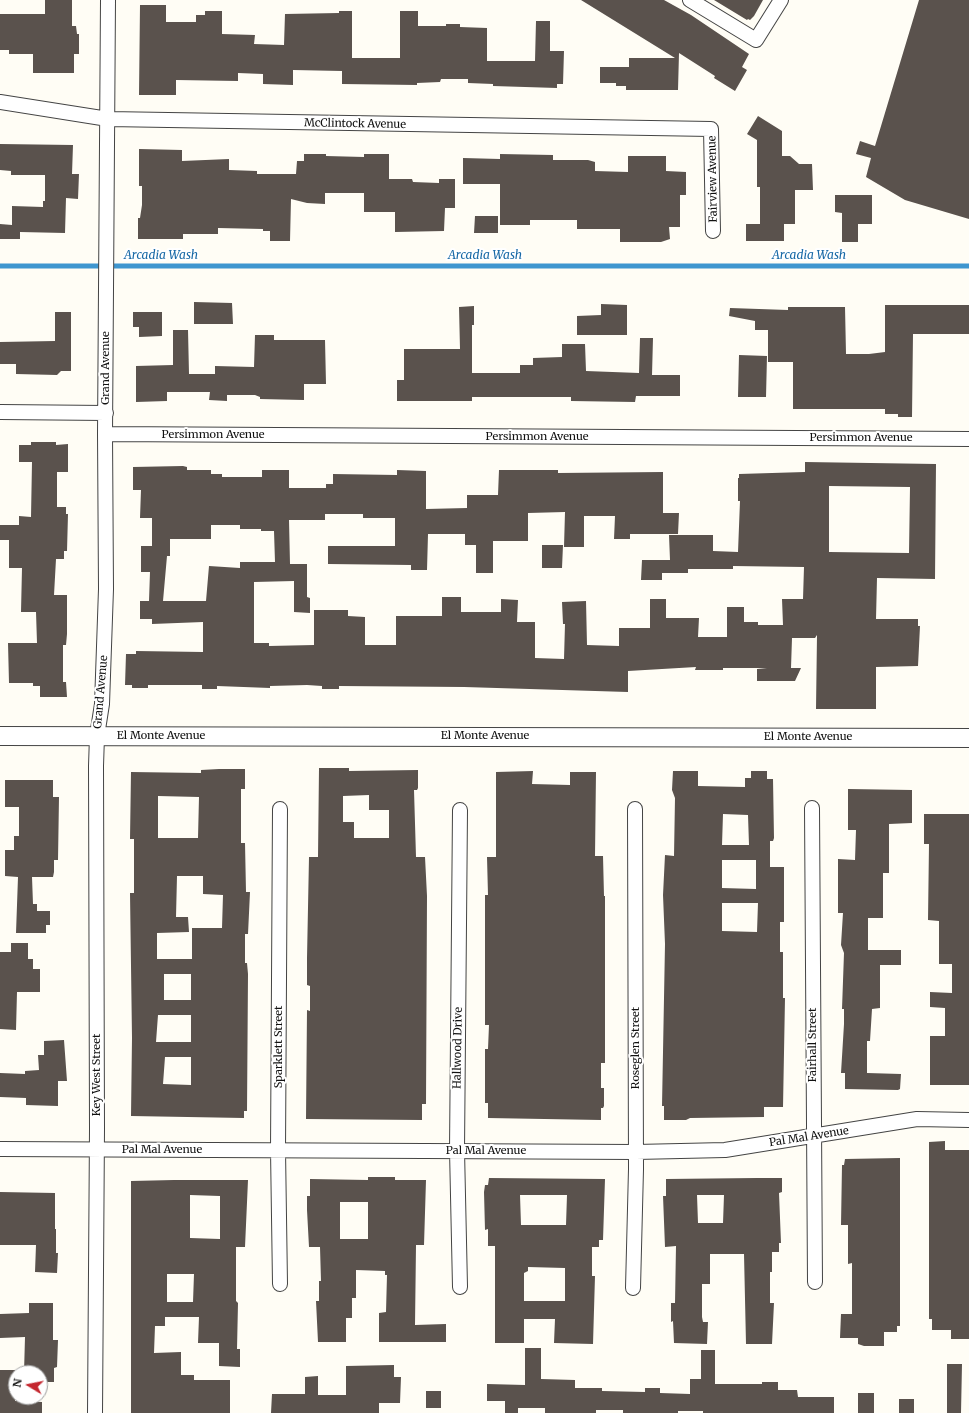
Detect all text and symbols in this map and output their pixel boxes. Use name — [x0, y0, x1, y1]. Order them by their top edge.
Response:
street label: McClintock Avenue — [304, 117, 406, 131]
street label: Fairview Avenue — [706, 135, 720, 223]
water label: Arcadia Wash — [124, 249, 198, 263]
water label: Arcadia Wash — [448, 249, 522, 263]
water label: Arcadia Wash — [772, 249, 846, 263]
street label: Grand Avenue — [99, 331, 113, 405]
street label: Persimmon Avenue — [162, 428, 264, 442]
street label: Persimmon Avenue — [486, 430, 588, 444]
street label: Persimmon Avenue — [810, 431, 912, 445]
street label: Grand Avenue — [91, 655, 111, 729]
street label: El Monte Avenue — [117, 729, 205, 743]
street label: El Monte Avenue — [441, 729, 529, 743]
street label: El Monte Avenue — [764, 730, 852, 744]
street label: Sparklett Street — [272, 1006, 286, 1088]
street label: Hallwood Drive — [451, 1007, 465, 1089]
street label: Roseglen Street — [629, 1007, 643, 1089]
street label: Fairhall Street — [806, 1008, 820, 1082]
street label: Key West Street — [90, 1034, 104, 1116]
street label: Pal Mal Avenue — [768, 1124, 850, 1150]
street label: Pal Mal Avenue — [122, 1143, 202, 1157]
street label: Pal Mal Avenue — [446, 1144, 526, 1158]
north arrow — [8, 1365, 48, 1405]
text: N — [10, 1378, 25, 1389]

